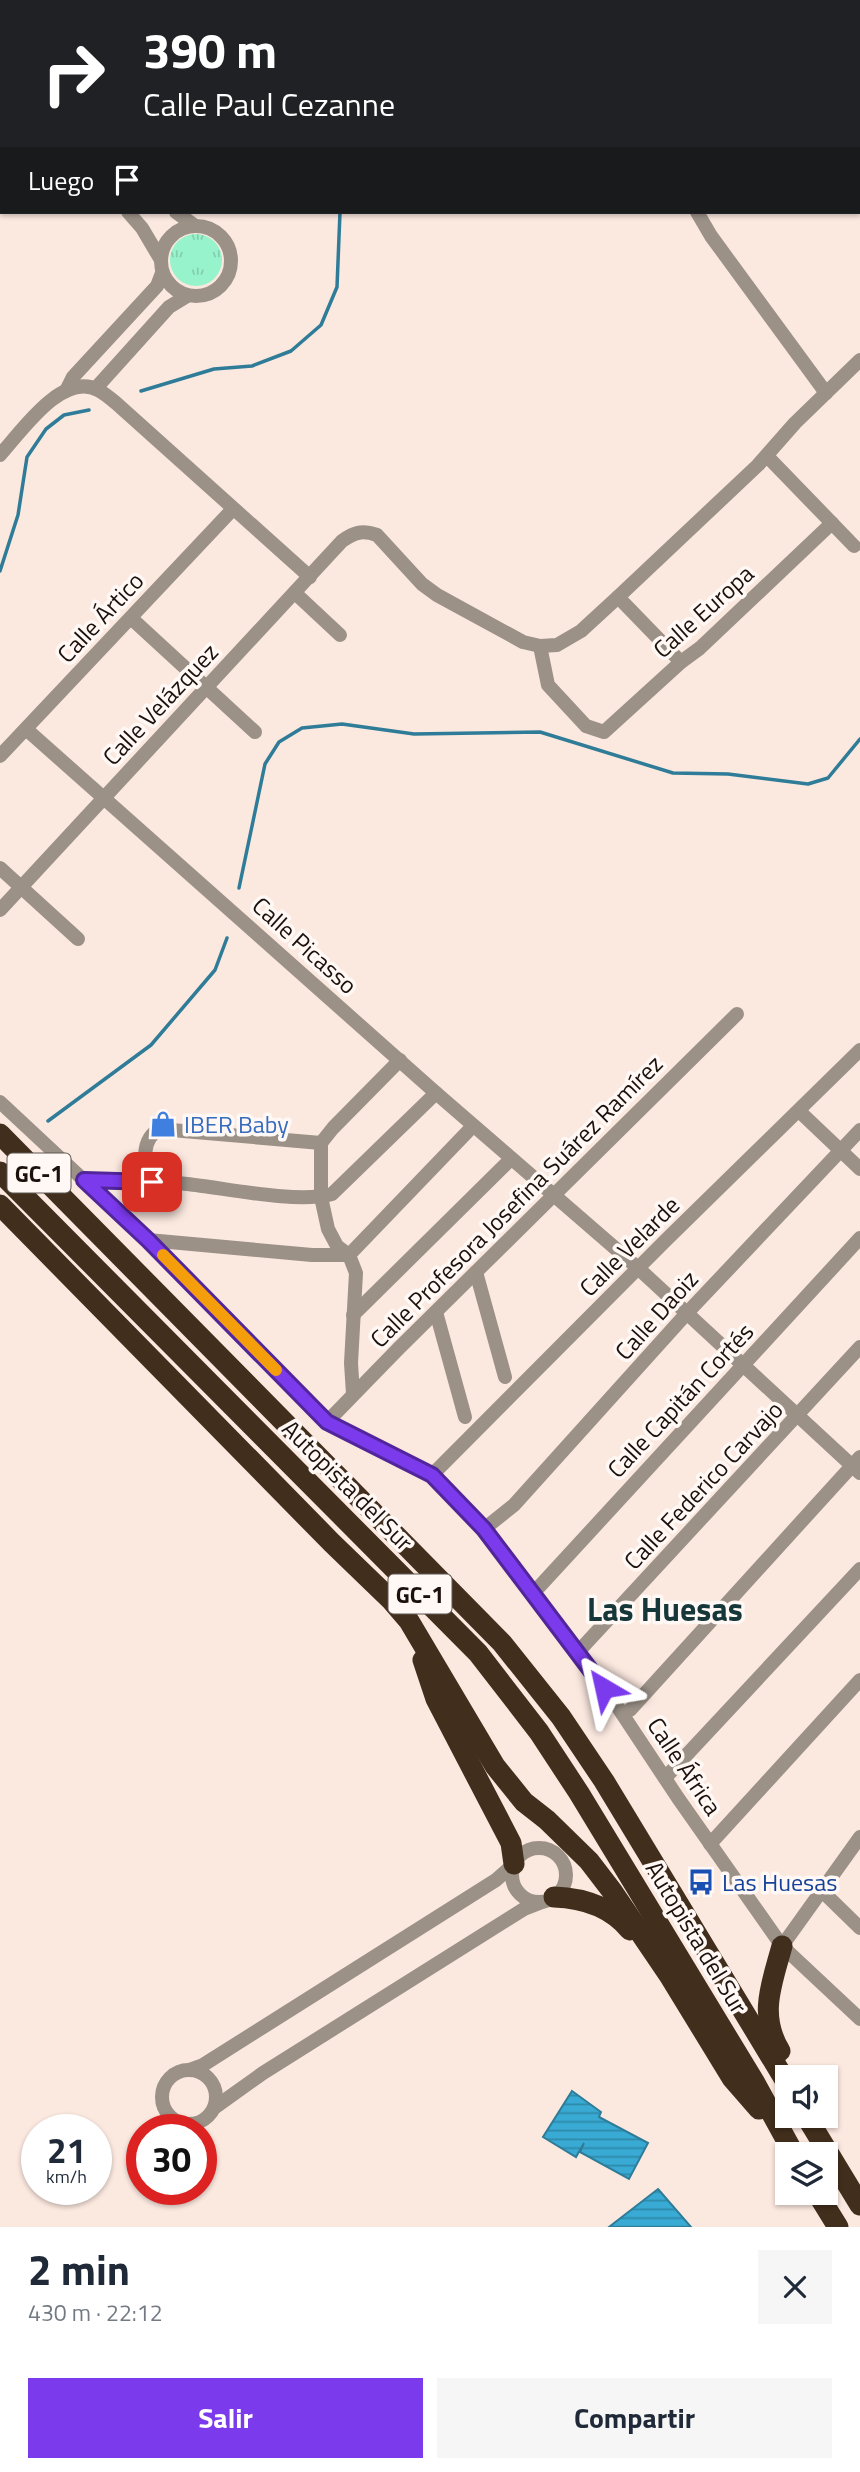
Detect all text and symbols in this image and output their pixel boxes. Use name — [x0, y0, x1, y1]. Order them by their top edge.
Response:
text: 390 m — [143, 12, 277, 87]
icon: right — [28, 28, 119, 119]
text: Calle Paul Cezanne — [143, 80, 395, 128]
text: Luego — [28, 161, 94, 200]
icon: arrive — [108, 161, 146, 199]
street label: Calle Europa — [645, 556, 761, 666]
street label: Calle Ártico — [48, 563, 152, 671]
street label: Calle Velázquez — [94, 635, 226, 773]
street label: Calle Picasso — [244, 888, 366, 1002]
street label: Calle Profesora Josefina Suárez Ramírez — [361, 1046, 671, 1356]
place label: IBER Baby — [184, 1106, 289, 1142]
shop icon: IBER Baby — [148, 1109, 178, 1139]
pin — [122, 1152, 182, 1212]
road number: GC-1 — [7, 1154, 70, 1192]
icon: arrive — [133, 1163, 171, 1201]
street label: Calle Velarde — [571, 1188, 687, 1304]
street label: Calle Daoiz — [606, 1262, 706, 1368]
street label: Calle Capitán Cortés — [598, 1314, 762, 1486]
street label: Calle Federico Carvajo — [615, 1393, 791, 1577]
street label: Autopista del Sur — [274, 1411, 422, 1559]
road number: GC-1 — [388, 1574, 452, 1614]
district label: Las Huesas — [587, 1585, 743, 1633]
position arrow — [567, 1651, 641, 1725]
street label: Calle África — [639, 1710, 731, 1822]
street label: Autopista del Sur — [637, 1854, 757, 2020]
place label: Las Huesas — [722, 1864, 837, 1900]
bus stop icon: Las Huesas — [686, 1867, 716, 1897]
map controls — [775, 2065, 838, 2205]
button: sound — [775, 2065, 838, 2128]
speed limit sign: 30 — [126, 2114, 217, 2205]
text: 21 — [47, 2123, 86, 2177]
button: layers — [775, 2142, 838, 2205]
text: km/h — [46, 2163, 87, 2190]
text: 2 min — [28, 2237, 130, 2301]
button: close — [758, 2250, 832, 2324]
text: 430 m · 22:12 — [28, 2295, 163, 2330]
button: Salir — [28, 2378, 423, 2458]
button: Compartir — [437, 2378, 832, 2458]

